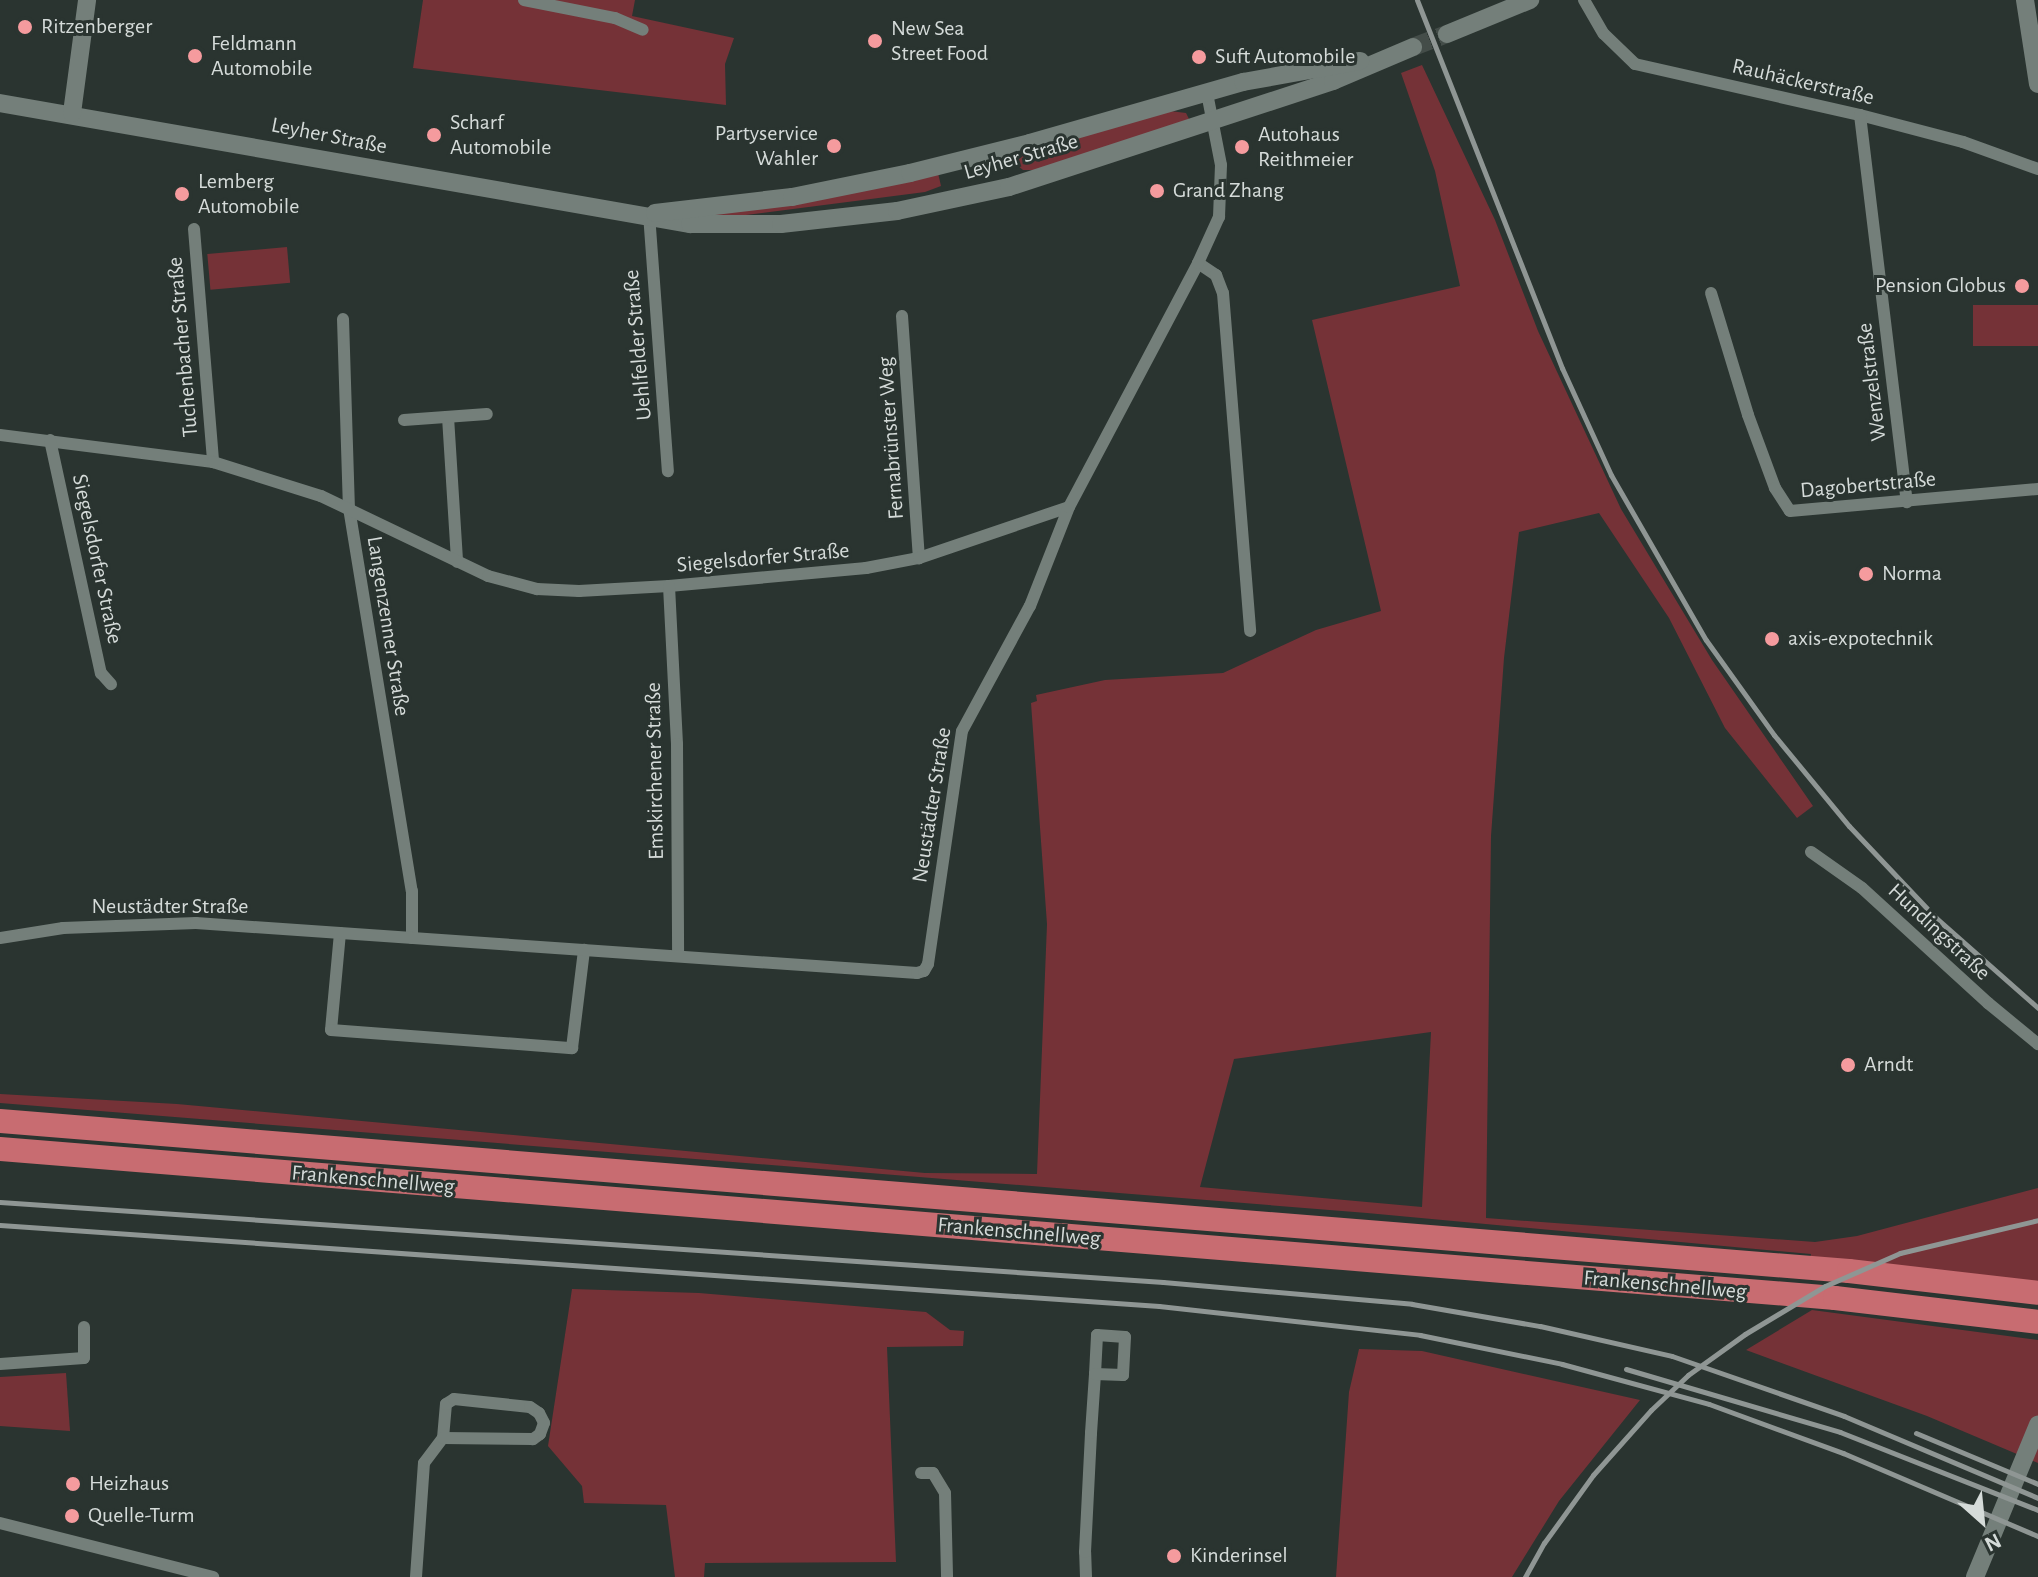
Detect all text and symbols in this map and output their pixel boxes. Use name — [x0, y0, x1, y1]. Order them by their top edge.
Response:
place label: Ritzenberger — [41, 14, 152, 40]
place label: New Sea Street Food — [891, 15, 988, 66]
marker: Ritzenberger — [16, 18, 34, 36]
place label: Feldmann Automobile — [211, 30, 312, 82]
marker: New Sea Street Food — [866, 32, 884, 50]
place label: Suft Automobile — [1215, 44, 1355, 70]
marker: Feldmann Automobile — [186, 47, 204, 65]
marker: Suft Automobile — [1190, 48, 1208, 66]
street label: Rauhäckerstraße — [1730, 53, 1876, 111]
place label: Scharf Automobile — [450, 109, 551, 160]
street label: Leyher Straße — [269, 112, 389, 160]
place label: Partyservice Wahler — [715, 120, 818, 172]
place label: Autohaus Reithmeier — [1258, 121, 1353, 172]
marker: Scharf Automobile — [425, 126, 443, 144]
street label: Leyher Straße — [961, 128, 1081, 186]
marker: Partyservice Wahler — [825, 137, 843, 155]
marker: Autohaus Reithmeier — [1233, 138, 1251, 156]
place label: Lemberg Automobile — [198, 168, 299, 220]
place label: Grand Zhang — [1173, 178, 1284, 204]
marker: Grand Zhang — [1148, 182, 1166, 200]
marker: Lemberg Automobile — [173, 185, 191, 203]
street label: Tuchenbacher Straße — [162, 256, 204, 438]
street label: Uehlfelder Straße — [618, 269, 658, 421]
place label: Pension Globus — [1875, 273, 2006, 299]
marker: Pension Globus — [2013, 277, 2031, 295]
street label: Wenzelstraße — [1852, 321, 1892, 443]
street label: Fernabrünster Weg — [872, 356, 910, 520]
street label: Dagobertstraße — [1799, 466, 1937, 504]
street label: Siegelsdorfer Straße — [66, 472, 128, 646]
street label: Langenzenner Straße — [361, 534, 415, 718]
street label: Siegelsdorfer Straße — [676, 537, 850, 579]
place label: Norma — [1882, 561, 1942, 587]
marker: Norma — [1857, 565, 1875, 583]
place label: axis-expotechnik — [1788, 626, 1933, 652]
marker: axis-expotechnik — [1763, 630, 1781, 648]
street label: Emskirchener Straße — [640, 682, 670, 860]
street label: Neustädter Straße — [907, 725, 957, 885]
street label: Hundingstraße — [1882, 878, 1996, 986]
street label: Neustädter Straße — [91, 894, 249, 920]
place label: Arndt — [1864, 1052, 1913, 1078]
marker: Arndt — [1839, 1056, 1857, 1074]
street label: Frankenschnellweg — [290, 1160, 456, 1200]
street label: Frankenschnellweg — [936, 1212, 1102, 1252]
street label: Frankenschnellweg — [1582, 1265, 1748, 1305]
place label: Heizhaus — [89, 1471, 169, 1497]
marker: Heizhaus — [64, 1475, 82, 1493]
north arrow — [1942, 1481, 2022, 1561]
place label: Quelle-Turm — [88, 1503, 194, 1529]
marker: Quelle-Turm — [63, 1507, 81, 1525]
text: N — [1981, 1529, 2005, 1556]
place label: Kinderinsel — [1190, 1543, 1288, 1569]
marker: Kinderinsel — [1165, 1547, 1183, 1565]

